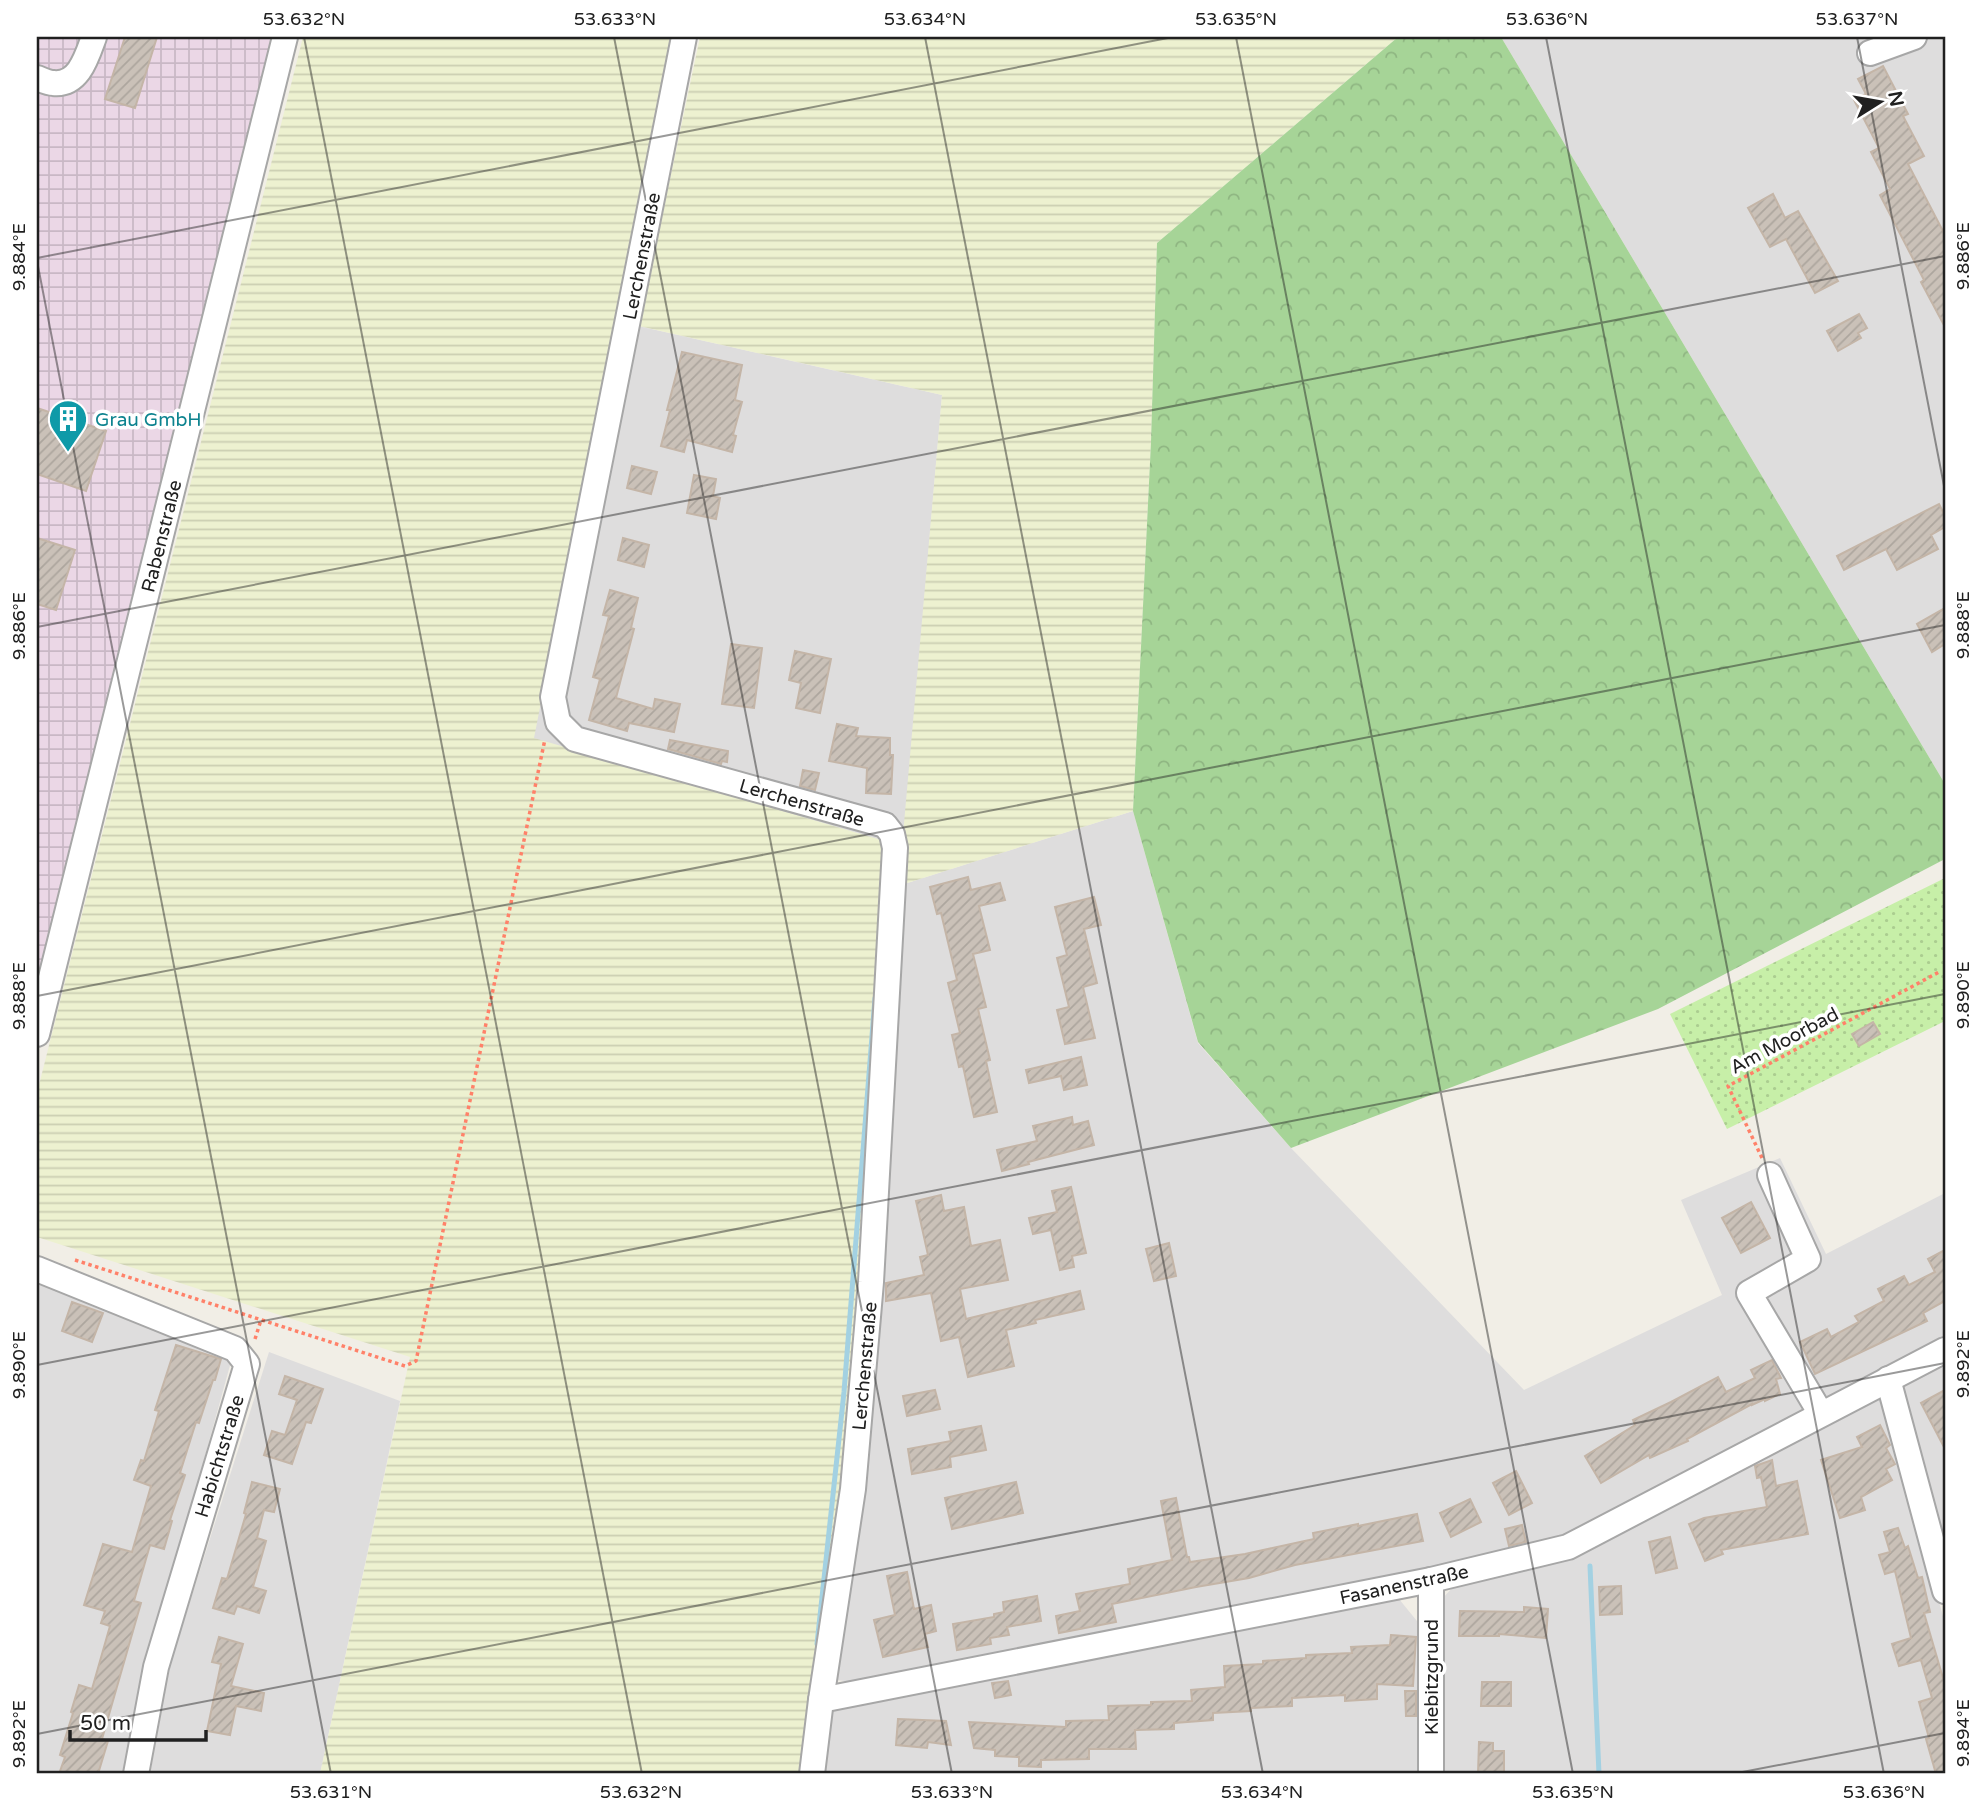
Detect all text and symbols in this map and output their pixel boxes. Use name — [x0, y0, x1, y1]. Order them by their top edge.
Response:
text: 53.632°N — [263, 8, 345, 30]
text: 53.633°N — [574, 8, 656, 30]
text: 53.634°N — [884, 8, 966, 30]
text: 53.635°N — [1195, 8, 1277, 30]
text: 53.636°N — [1506, 8, 1588, 30]
text: 53.637°N — [1816, 8, 1898, 30]
north arrow — [1846, 66, 1916, 136]
text: N — [1883, 89, 1908, 109]
street label: Lerchenstraße — [619, 191, 665, 322]
text: 9.886°E — [1952, 222, 1974, 290]
text: 9.884°E — [8, 223, 30, 291]
building icon: Grau GmbH — [47, 398, 89, 453]
place label: Grau GmbH — [95, 409, 202, 431]
street label: Rabenstraße — [137, 478, 187, 595]
text: 9.888°E — [1952, 591, 1974, 659]
text: 9.886°E — [8, 592, 30, 660]
street label: Lerchenstraße — [737, 775, 867, 831]
text: 9.890°E — [1952, 961, 1974, 1029]
text: 9.888°E — [8, 962, 30, 1030]
street label: Am Moorbad — [1727, 1003, 1842, 1079]
street label: Lerchenstraße — [848, 1301, 882, 1431]
text: 9.892°E — [1952, 1330, 1974, 1398]
text: 9.890°E — [8, 1331, 30, 1399]
street label: Habichtstraße — [191, 1392, 249, 1520]
street label: Fasanenstraße — [1338, 1561, 1471, 1609]
street label: Kiebitzgrund — [1421, 1619, 1443, 1735]
scale bar — [70, 1699, 206, 1743]
text: 9.894°E — [1952, 1699, 1974, 1767]
text: 9.892°E — [8, 1700, 30, 1768]
text: 50 m — [80, 1711, 131, 1736]
text: 53.631°N — [290, 1781, 372, 1803]
text: 53.632°N — [600, 1781, 682, 1803]
text: 53.633°N — [911, 1781, 993, 1803]
text: 53.634°N — [1221, 1781, 1303, 1803]
text: 53.635°N — [1532, 1781, 1614, 1803]
text: 53.636°N — [1843, 1781, 1925, 1803]

